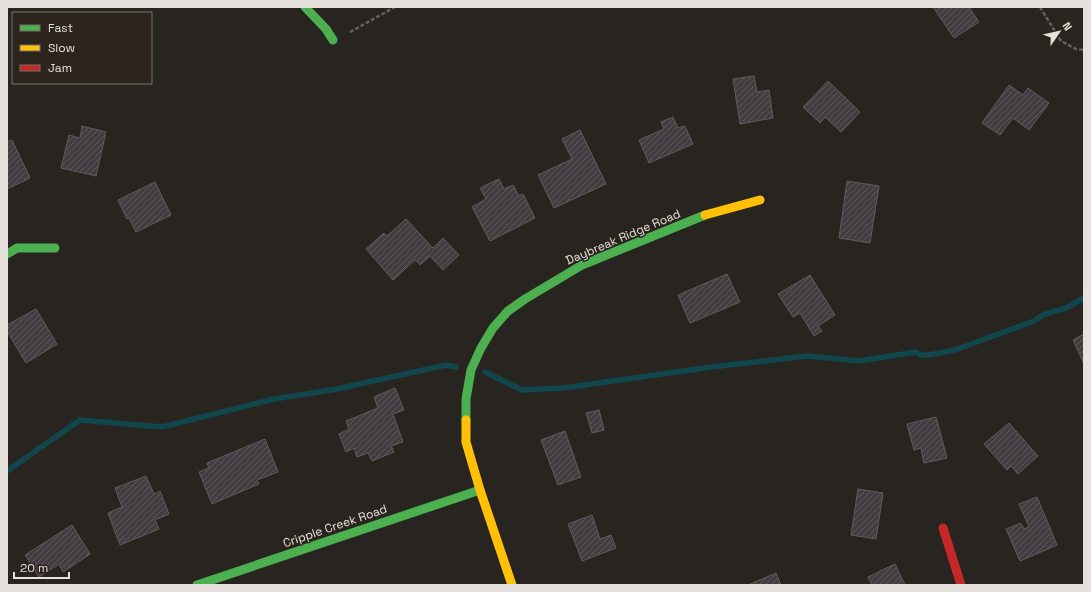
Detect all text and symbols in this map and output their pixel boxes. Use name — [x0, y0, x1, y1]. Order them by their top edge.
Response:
legend — [12, 12, 152, 84]
north arrow — [1039, 12, 1079, 52]
text: N — [1059, 19, 1075, 33]
text: Fast — [48, 20, 73, 36]
text: Slow — [48, 40, 75, 56]
text: Jam — [48, 60, 72, 76]
street label: Daybreak Ridge Road — [563, 206, 683, 268]
street label: Cripple Creek Road — [281, 501, 389, 551]
scale bar — [14, 554, 69, 580]
text: 20 m — [20, 560, 48, 576]

